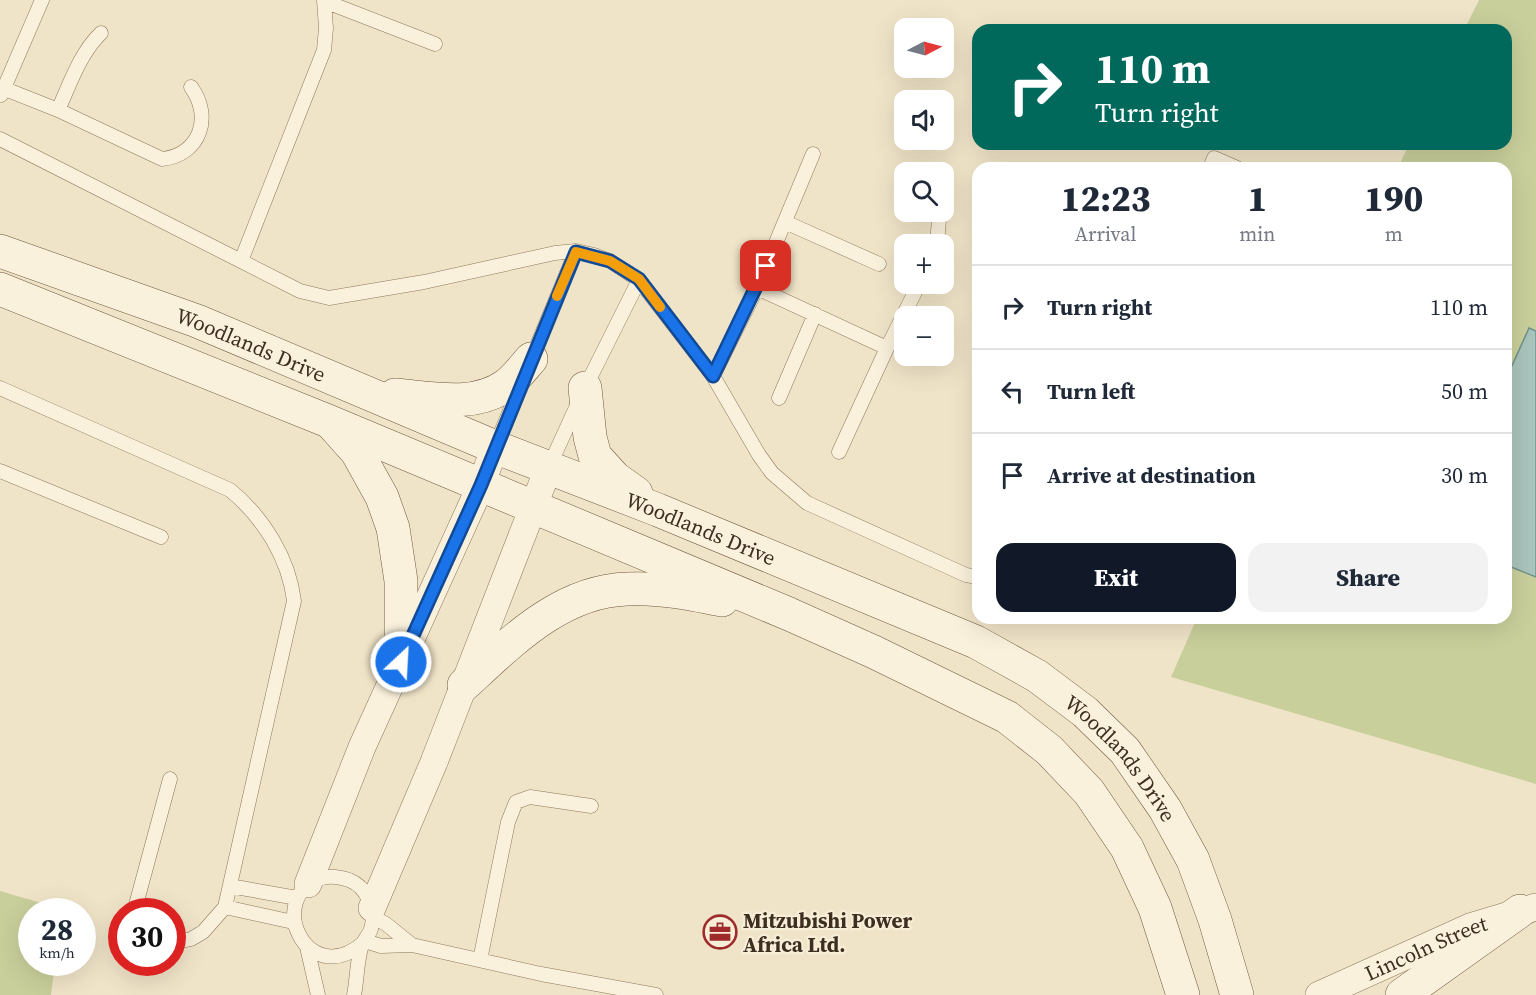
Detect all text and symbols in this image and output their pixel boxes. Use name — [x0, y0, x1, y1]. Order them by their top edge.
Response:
north arrow — [894, 18, 954, 78]
map controls — [894, 18, 954, 366]
text: 110 m — [1095, 39, 1210, 97]
icon: right — [996, 48, 1074, 126]
button: sound — [894, 90, 954, 150]
text: Turn right — [1095, 94, 1219, 131]
button: search — [894, 162, 954, 222]
text: 12:23 — [1061, 174, 1151, 223]
text: 1 — [1247, 174, 1267, 223]
text: 190 — [1364, 174, 1423, 223]
text: Arrival — [1075, 220, 1137, 248]
text: min — [1239, 220, 1275, 248]
text: m — [1385, 220, 1403, 248]
button: + — [894, 234, 954, 294]
pin — [740, 240, 791, 291]
icon: arrive — [749, 249, 782, 282]
icon: right — [996, 291, 1029, 324]
text: Turn right — [1047, 292, 1152, 322]
text: 110 m — [1430, 292, 1488, 322]
street label: Woodlands Drive — [172, 300, 330, 388]
button: − — [894, 306, 954, 366]
icon: left — [996, 375, 1029, 408]
text: Turn left — [1047, 376, 1135, 406]
text: 50 m — [1441, 376, 1488, 406]
icon: arrive — [996, 459, 1029, 492]
text: Arrive at destination — [1047, 460, 1256, 490]
text: 30 m — [1441, 460, 1488, 490]
street label: Woodlands Drive — [622, 484, 780, 572]
button: Exit — [996, 543, 1236, 612]
button: Share — [1248, 543, 1488, 612]
position arrow — [369, 630, 433, 694]
street label: Woodlands Drive — [1059, 688, 1184, 827]
speed limit sign: 30 — [108, 898, 186, 976]
place label: Mitzubishi Power Africa Ltd. — [743, 906, 912, 959]
street label: Lincoln Street — [1360, 908, 1491, 987]
text: 28 — [41, 909, 73, 950]
office icon: Mitzubishi Power Africa Ltd. — [702, 914, 738, 950]
text: km/h — [39, 942, 75, 963]

